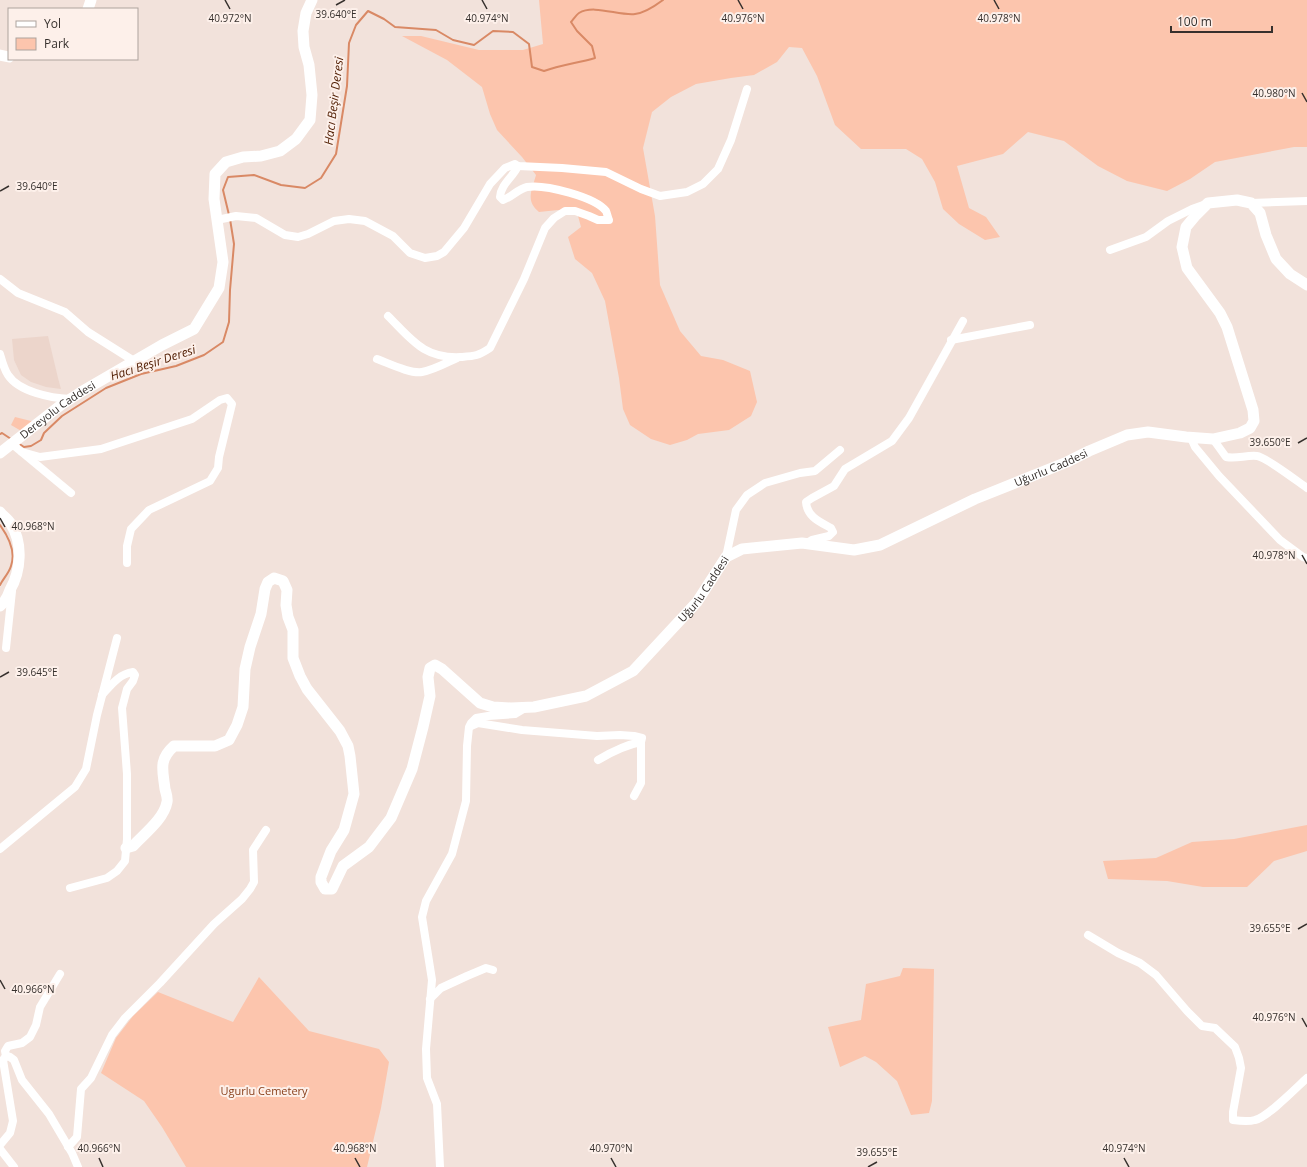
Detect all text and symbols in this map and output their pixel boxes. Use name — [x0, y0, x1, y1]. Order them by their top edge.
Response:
text: 39.640°E — [315, 7, 357, 21]
legend — [8, 8, 138, 60]
scale bar — [1171, 8, 1272, 34]
text: 40.972°N — [208, 11, 252, 25]
text: 40.974°N — [465, 11, 509, 25]
text: 40.976°N — [721, 11, 765, 25]
text: 40.978°N — [977, 11, 1021, 25]
text: 100 m — [1177, 13, 1212, 30]
text: Yol — [44, 15, 61, 32]
text: Park — [44, 35, 70, 52]
water label: Hacı Beşir Deresi — [320, 55, 347, 146]
text: 40.980°N — [1252, 86, 1296, 100]
text: 39.640°E — [16, 179, 58, 193]
water label: Hacı Beşir Deresi — [108, 340, 199, 384]
street label: Dereyolu Caddesi — [16, 377, 98, 442]
text: 39.650°E — [1249, 435, 1291, 449]
street label: Uğurlu Caddesi — [1012, 445, 1090, 489]
text: 40.968°N — [11, 519, 55, 533]
text: 40.978°N — [1252, 548, 1296, 562]
street label: Uğurlu Caddesi — [674, 553, 732, 625]
text: 39.645°E — [16, 665, 58, 679]
text: 39.655°E — [1249, 921, 1291, 935]
text: 40.966°N — [11, 982, 55, 996]
text: 40.976°N — [1252, 1010, 1296, 1024]
park label: Ugurlu Cemetery — [220, 1083, 308, 1098]
text: 40.966°N — [77, 1141, 121, 1155]
text: 40.968°N — [333, 1141, 377, 1155]
text: 40.970°N — [589, 1141, 633, 1155]
text: 40.974°N — [1102, 1141, 1146, 1155]
text: 39.655°E — [856, 1145, 898, 1159]

